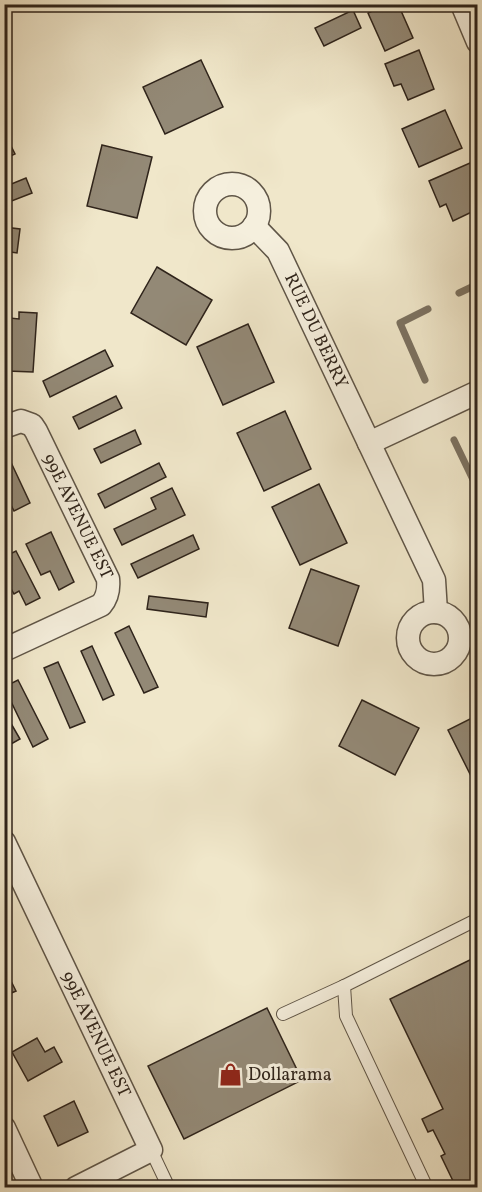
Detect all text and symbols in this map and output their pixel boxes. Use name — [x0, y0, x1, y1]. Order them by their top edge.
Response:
street label: RUE DU BERRY — [278, 269, 354, 393]
street label: 99E AVENUE EST — [36, 449, 119, 584]
street label: 99E AVENUE EST — [55, 967, 137, 1102]
shop icon: Dollarama — [217, 1062, 243, 1088]
place label: Dollarama — [248, 1063, 332, 1088]

